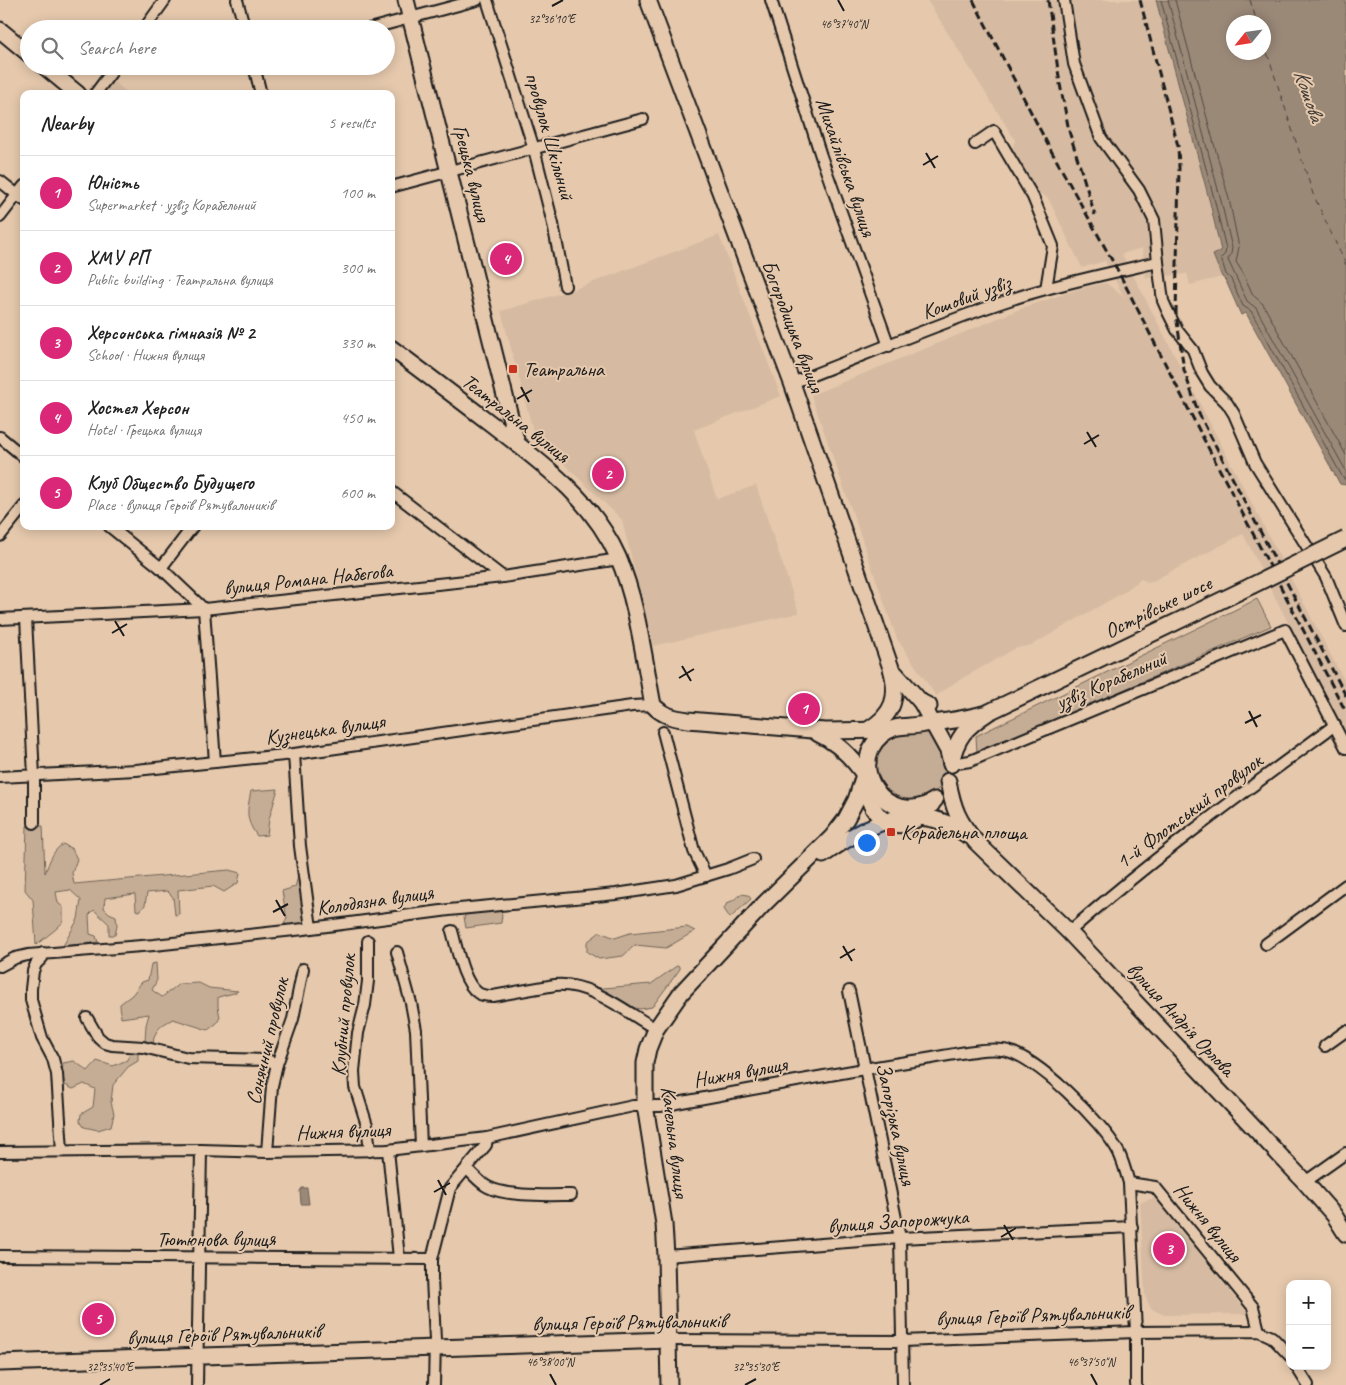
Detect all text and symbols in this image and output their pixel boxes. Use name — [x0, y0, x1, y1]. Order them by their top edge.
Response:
text: 32°36'10"E — [529, 11, 577, 27]
north arrow — [1226, 15, 1271, 60]
text: 46°37'40"N — [820, 16, 869, 32]
search box — [20, 20, 395, 75]
icon: search — [38, 34, 66, 62]
text: Search here — [78, 36, 155, 60]
water label: Кошова — [1287, 66, 1332, 128]
street label: провулок Шкільний — [519, 69, 581, 204]
street label: Михайлівська вулиця — [810, 94, 882, 241]
text: Nearby — [40, 110, 93, 136]
text: 5 results — [328, 113, 375, 133]
street label: Грецька вулиця — [447, 122, 497, 226]
text: Юність — [87, 171, 139, 195]
text: 1 — [52, 183, 60, 203]
text: 100 m — [341, 183, 375, 203]
text: Supermarket · узвіз Корабельний — [87, 195, 256, 215]
pin: 4 — [490, 240, 522, 278]
text: ХМУ РП — [87, 246, 148, 270]
street label: Богородицька вулиця — [756, 256, 831, 397]
text: 2 — [52, 258, 60, 278]
text: 300 m — [341, 258, 375, 278]
street label: Кошовий узвіз — [918, 268, 1016, 326]
text: Public building · Театральна вулиця — [87, 270, 273, 290]
text: Херсонська гімназія № 2 — [87, 321, 255, 345]
text: 3 — [52, 333, 60, 353]
text: 330 m — [341, 333, 375, 353]
text: School · Нижня вулиця — [87, 345, 204, 365]
place label: Театральна — [523, 356, 606, 382]
marker: Театральна — [507, 363, 519, 375]
street label: Театральна вулиця — [457, 368, 576, 469]
text: Хостел Херсон — [87, 396, 189, 420]
text: 4 — [52, 408, 60, 428]
text: 450 m — [341, 408, 375, 428]
text: Hotel · Грецька вулиця — [87, 420, 201, 440]
pin: 2 — [592, 455, 624, 493]
text: Клуб Общество Будущего — [87, 471, 254, 495]
text: 5 — [53, 483, 59, 503]
text: 600 m — [341, 483, 375, 503]
text: Place · вулиця Героїв Рятувальників — [87, 495, 274, 515]
street label: вулиця Романа Набєгова — [222, 557, 395, 601]
street label: Острівське шосе — [1100, 569, 1217, 644]
street label: узвіз Корабельний — [1050, 644, 1172, 717]
pin: 1 — [788, 690, 820, 728]
street label: Кузнецька вулиця — [264, 708, 388, 751]
street label: 1-й Флотський провулок — [1111, 746, 1269, 874]
place label: Корабельна площа — [901, 819, 1029, 845]
marker: Корабельна площа — [885, 826, 897, 838]
your location — [854, 830, 880, 856]
street label: Колодязна вулиця — [315, 879, 436, 921]
street label: Клубний провулок — [325, 951, 361, 1077]
street label: вулиця Андрія Орлова — [1121, 956, 1242, 1083]
street label: Сонячний провулок — [240, 973, 295, 1107]
street label: Нижня вулиця — [691, 1051, 790, 1093]
street label: Запорізька вулиця — [869, 1060, 922, 1189]
street label: Качельна вулиця — [655, 1085, 695, 1201]
street label: Нижня вулиця — [295, 1116, 392, 1146]
street label: Нижня вулиця — [1168, 1177, 1249, 1268]
street label: вулиця Запорожчука — [827, 1203, 971, 1239]
street label: Тютюнова вулиця — [157, 1226, 277, 1252]
pin: 3 — [1153, 1230, 1185, 1268]
map controls — [1286, 1280, 1331, 1370]
button: + — [1286, 1280, 1331, 1325]
street label: вулиця Героїв Рятувальників — [936, 1298, 1135, 1331]
pin: 5 — [82, 1300, 114, 1338]
street label: вулиця Героїв Рятувальників — [532, 1307, 731, 1337]
street label: вулиця Героїв Рятувальників — [127, 1317, 326, 1350]
button: − — [1286, 1325, 1331, 1370]
text: 46°38'00"N — [526, 1354, 575, 1370]
text: 46°37'50"N — [1067, 1354, 1116, 1370]
text: 32°35'40"E — [87, 1359, 135, 1375]
text: 32°35'30"E — [733, 1359, 781, 1375]

